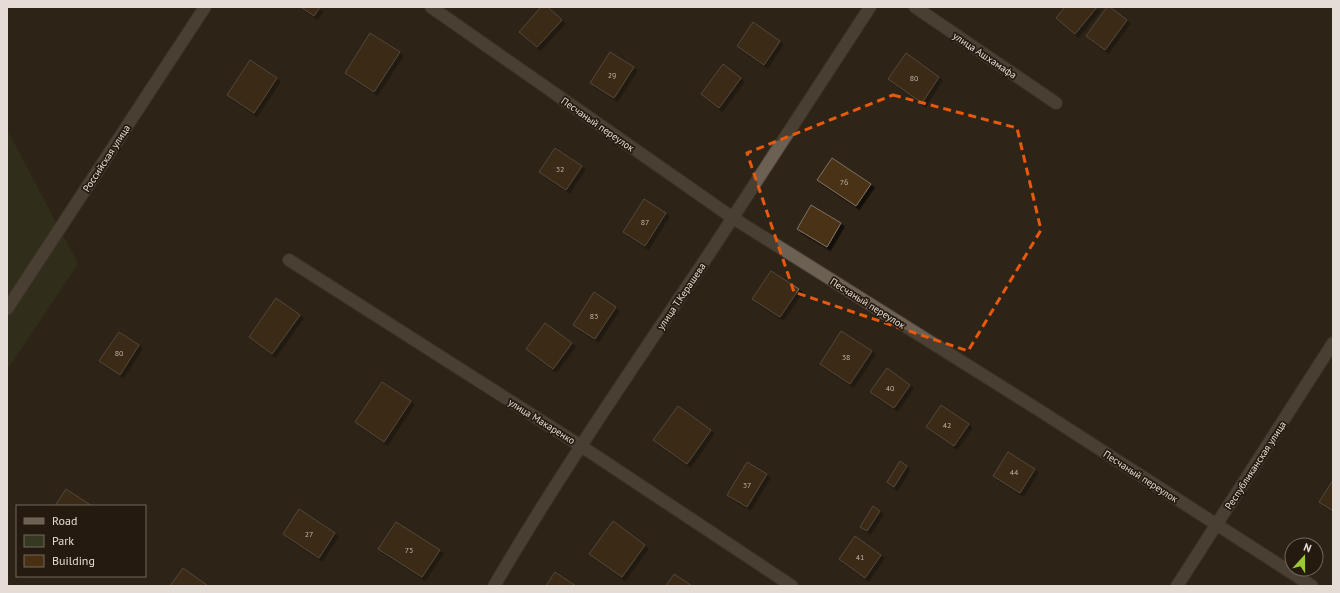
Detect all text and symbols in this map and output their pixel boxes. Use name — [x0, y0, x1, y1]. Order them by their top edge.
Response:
street label: улица Ашхамафа — [950, 29, 1019, 82]
house number: 29 — [608, 70, 616, 80]
house number: 80 — [910, 73, 919, 83]
street label: Песчаный переулок — [559, 94, 637, 155]
street label: Российская улица — [80, 122, 133, 194]
house number: 32 — [556, 164, 564, 174]
house number: 76 — [840, 177, 848, 187]
house number: 87 — [641, 217, 649, 227]
street label: улица Т.Керашева — [654, 260, 709, 332]
street label: Песчаный переулок — [828, 275, 908, 332]
house number: 83 — [590, 311, 598, 321]
house number: 80 — [115, 348, 124, 358]
house number: 38 — [842, 352, 850, 362]
house number: 40 — [886, 383, 895, 393]
street label: улица Макаренко — [506, 396, 578, 447]
street label: Республиканская улица — [1222, 419, 1289, 512]
house number: 42 — [943, 420, 951, 430]
street label: Песчаный переулок — [1101, 447, 1181, 506]
house number: 44 — [1010, 467, 1019, 477]
house number: 37 — [743, 480, 751, 490]
legend — [16, 505, 146, 577]
text: Road — [52, 513, 77, 528]
house number: 27 — [305, 529, 313, 539]
text: Park — [52, 533, 74, 548]
north arrow — [1284, 537, 1324, 577]
text: N — [1302, 540, 1313, 555]
house number: 75 — [405, 545, 413, 555]
house number: 41 — [856, 552, 864, 562]
text: Building — [52, 553, 95, 568]

